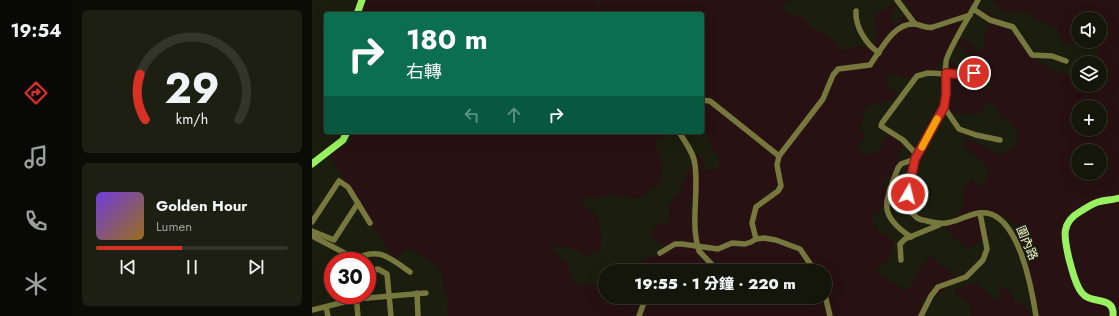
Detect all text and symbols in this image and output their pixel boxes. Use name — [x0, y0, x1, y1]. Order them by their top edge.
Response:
map controls — [1071, 12, 1107, 180]
button: sound — [1071, 12, 1107, 48]
text: 19:54 — [10, 18, 62, 44]
text: 180 m — [406, 19, 488, 60]
icon: right — [340, 28, 392, 80]
pin — [957, 56, 991, 90]
button: layers — [1071, 56, 1107, 92]
text: 29 — [164, 57, 220, 118]
text: 右轉 — [406, 59, 442, 85]
icon: arrive — [963, 62, 985, 84]
icon: directions — [22, 79, 50, 107]
button: + — [1071, 100, 1107, 136]
icon: left — [461, 104, 483, 126]
icon: ahead — [503, 104, 525, 126]
icon: right — [545, 104, 567, 126]
text: km/h — [176, 108, 208, 128]
icon: music — [22, 143, 50, 171]
button: − — [1071, 144, 1107, 180]
position arrow — [887, 173, 929, 215]
text: Golden Hour — [156, 195, 248, 217]
icon: phone — [22, 207, 50, 235]
text: Lumen — [156, 217, 192, 236]
street label: 圍內路 — [1012, 223, 1042, 263]
speed limit sign: 30 — [324, 252, 376, 304]
icon: previous — [117, 256, 139, 278]
icon: pause — [181, 256, 203, 278]
icon: next — [245, 256, 267, 278]
icon: climate — [22, 270, 50, 298]
text: 19:55 · 1 分鐘 · 220 m — [634, 273, 796, 295]

